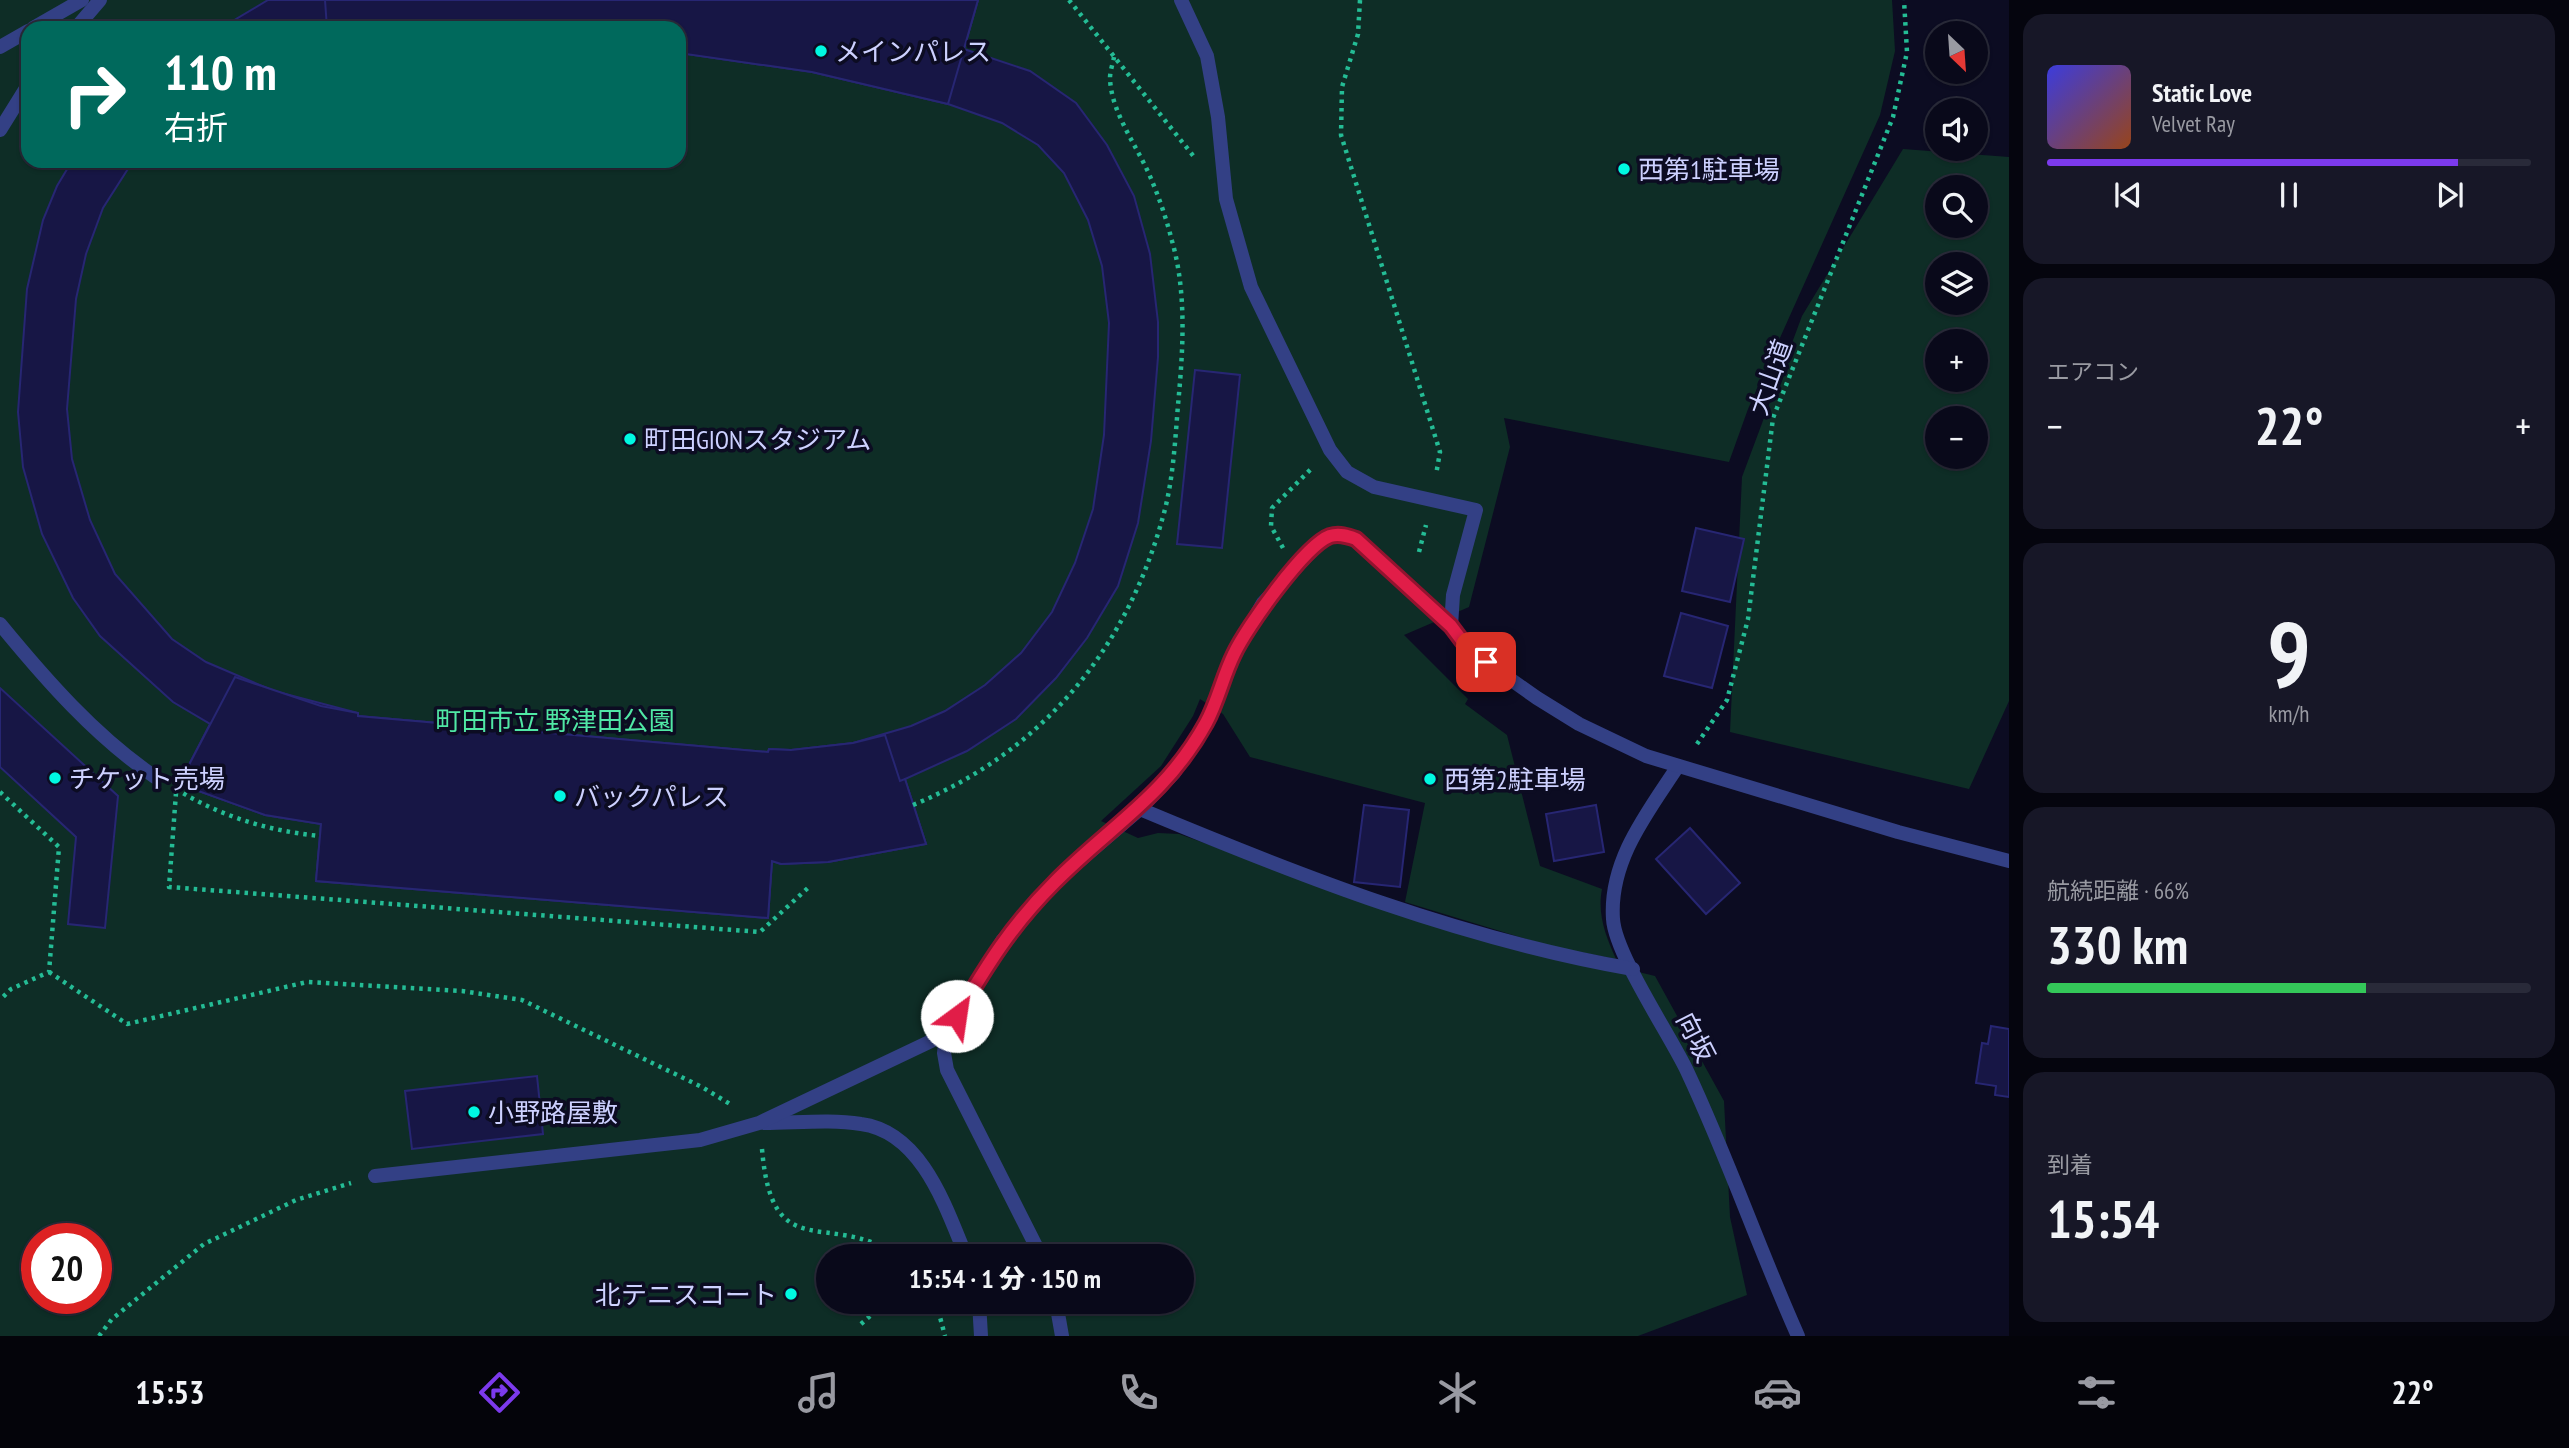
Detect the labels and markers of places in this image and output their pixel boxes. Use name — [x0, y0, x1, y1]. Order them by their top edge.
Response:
place label: メインパレス — [835, 35, 991, 68]
marker: メインパレス — [813, 43, 829, 59]
place label: 西第1駐車場 — [1638, 153, 1780, 186]
marker: 西第1駐車場 — [1616, 161, 1632, 177]
place label: 町田GIONスタジアム — [644, 423, 871, 456]
marker: 町田GIONスタジアム — [622, 431, 638, 447]
pin — [1456, 632, 1516, 692]
place label: チケット売場 — [69, 762, 225, 795]
place label: 西第2駐車場 — [1444, 763, 1586, 796]
marker: チケット売場 — [47, 770, 63, 786]
marker: 西第2駐車場 — [1422, 771, 1438, 787]
place label: バックパレス — [574, 780, 729, 813]
marker: バックパレス — [552, 788, 568, 804]
place label: 小野路屋敷 — [488, 1096, 618, 1129]
marker: 小野路屋敷 — [466, 1104, 482, 1120]
place label: 北テニスコート — [595, 1278, 777, 1311]
marker: 北テニスコート — [783, 1286, 799, 1302]

